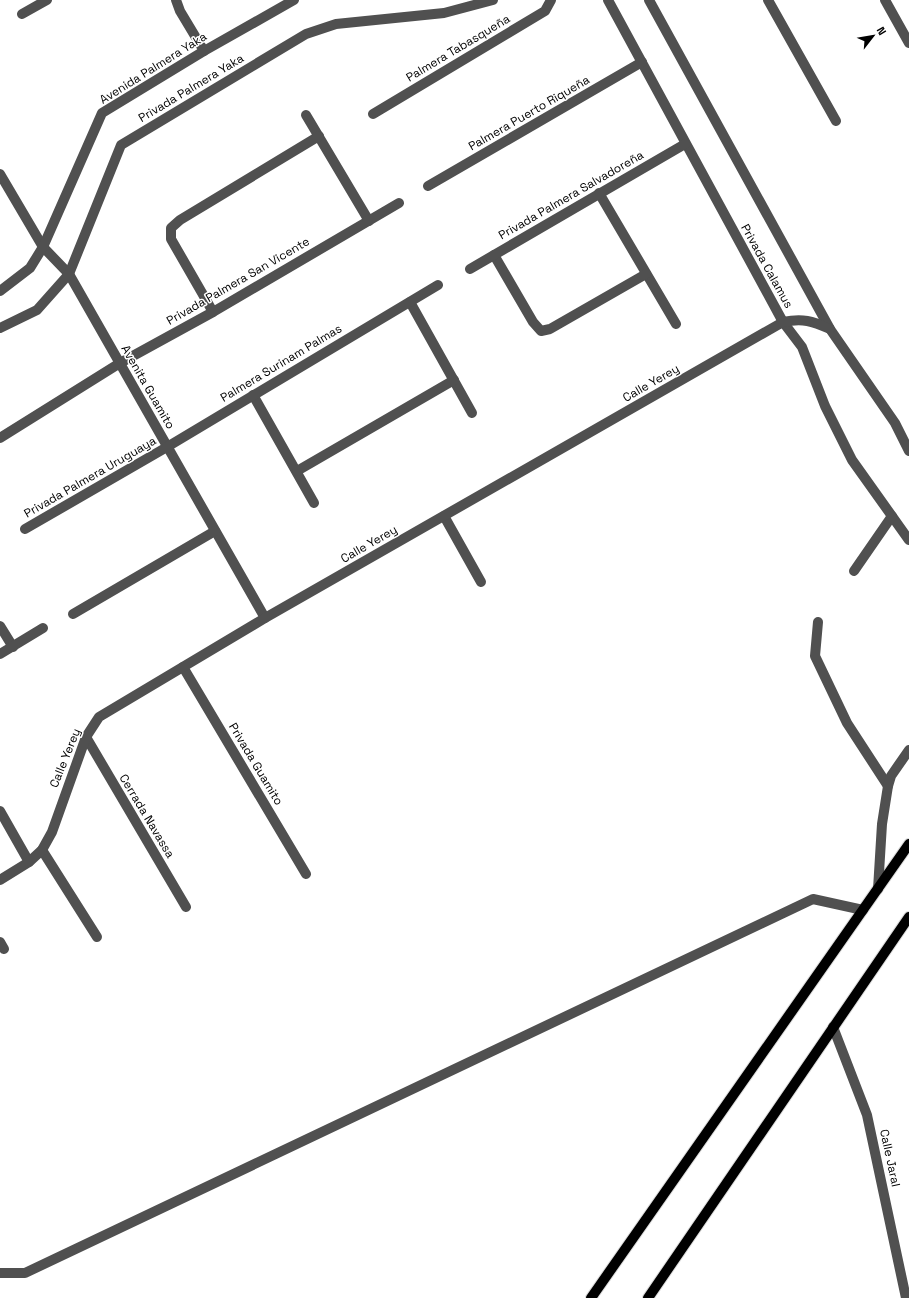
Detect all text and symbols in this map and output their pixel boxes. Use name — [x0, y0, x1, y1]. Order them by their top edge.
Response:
street label: Palmera Tabasqueña — [403, 11, 513, 85]
north arrow — [853, 16, 893, 56]
text: N — [874, 24, 889, 38]
street label: Avenida Palmera Yaka — [96, 28, 210, 108]
street label: Privada Palmera Yaka — [135, 50, 247, 126]
street label: Palmera Puerto Riqueña — [465, 72, 593, 154]
street label: Privada Palmera Salvadoreña — [496, 147, 647, 243]
street label: Privada Calamus — [737, 221, 797, 311]
street label: Privada Palmera San Vicente — [163, 233, 313, 329]
street label: Palmera Surinam Palmas — [217, 320, 345, 406]
street label: Avenita Guamito — [117, 342, 179, 432]
street label: Calle Yerey — [620, 360, 682, 406]
street label: Privada Palmera Uruguaya — [21, 433, 159, 521]
street label: Calle Yerey — [338, 521, 400, 567]
street label: Privada Guamito — [225, 720, 287, 808]
street label: Calle Yerey — [46, 726, 84, 790]
street label: Cerrada Navassa — [116, 771, 178, 861]
street label: Calle Jaral — [876, 1128, 904, 1188]

